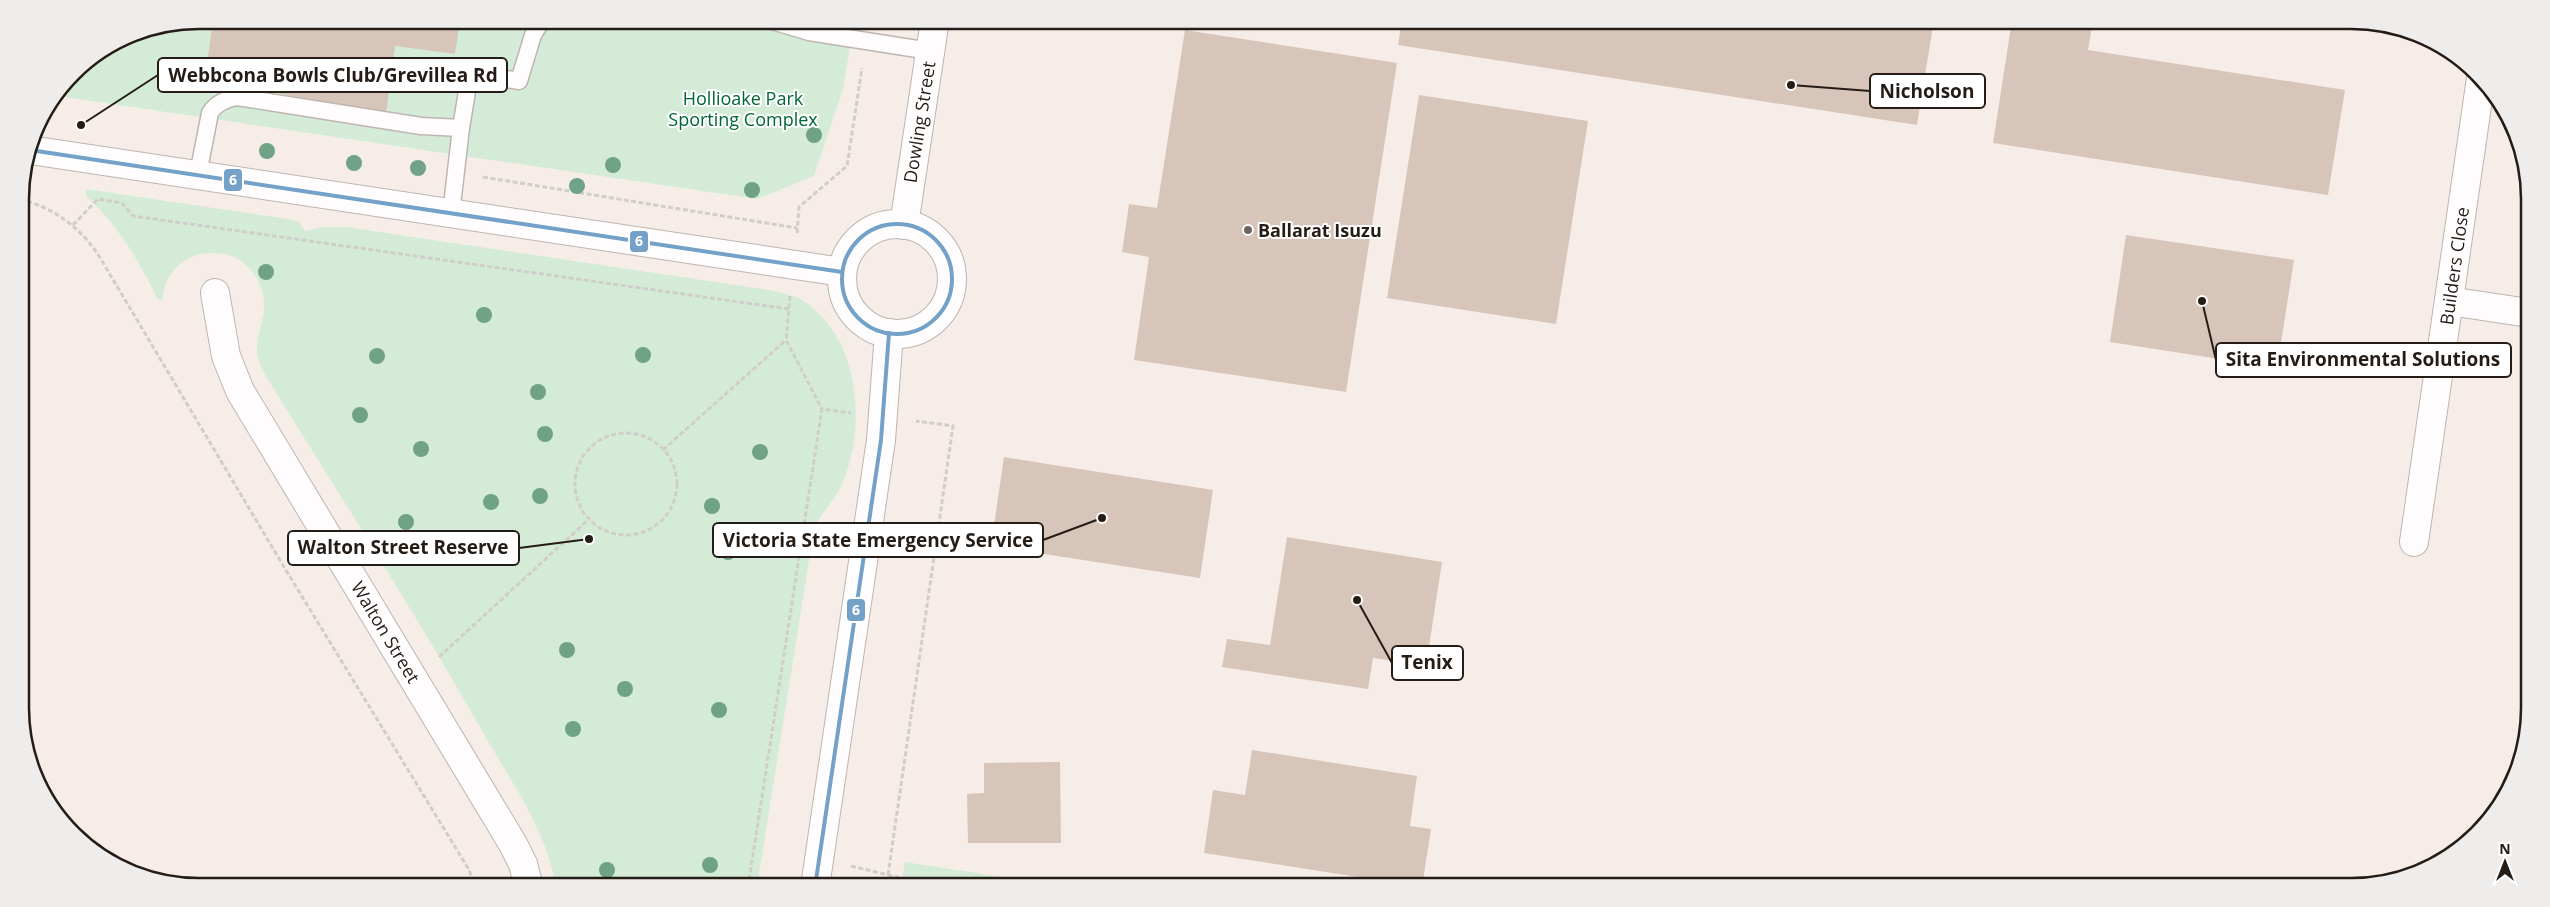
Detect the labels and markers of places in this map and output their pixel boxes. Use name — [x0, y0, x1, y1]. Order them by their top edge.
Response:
callout: Webbcona Bowls Club/Grevillea Rd — [158, 58, 507, 92]
callout: Nicholson — [1870, 74, 1985, 108]
place label: Ballarat Isuzu — [1258, 218, 1382, 242]
marker: Ballarat Isuzu — [1242, 224, 1254, 236]
callout: Sita Environmental Solutions — [2216, 343, 2511, 377]
callout: Victoria State Emergency Service — [713, 523, 1043, 557]
callout: Walton Street Reserve — [288, 531, 519, 565]
callout: Tenix — [1392, 646, 1463, 680]

